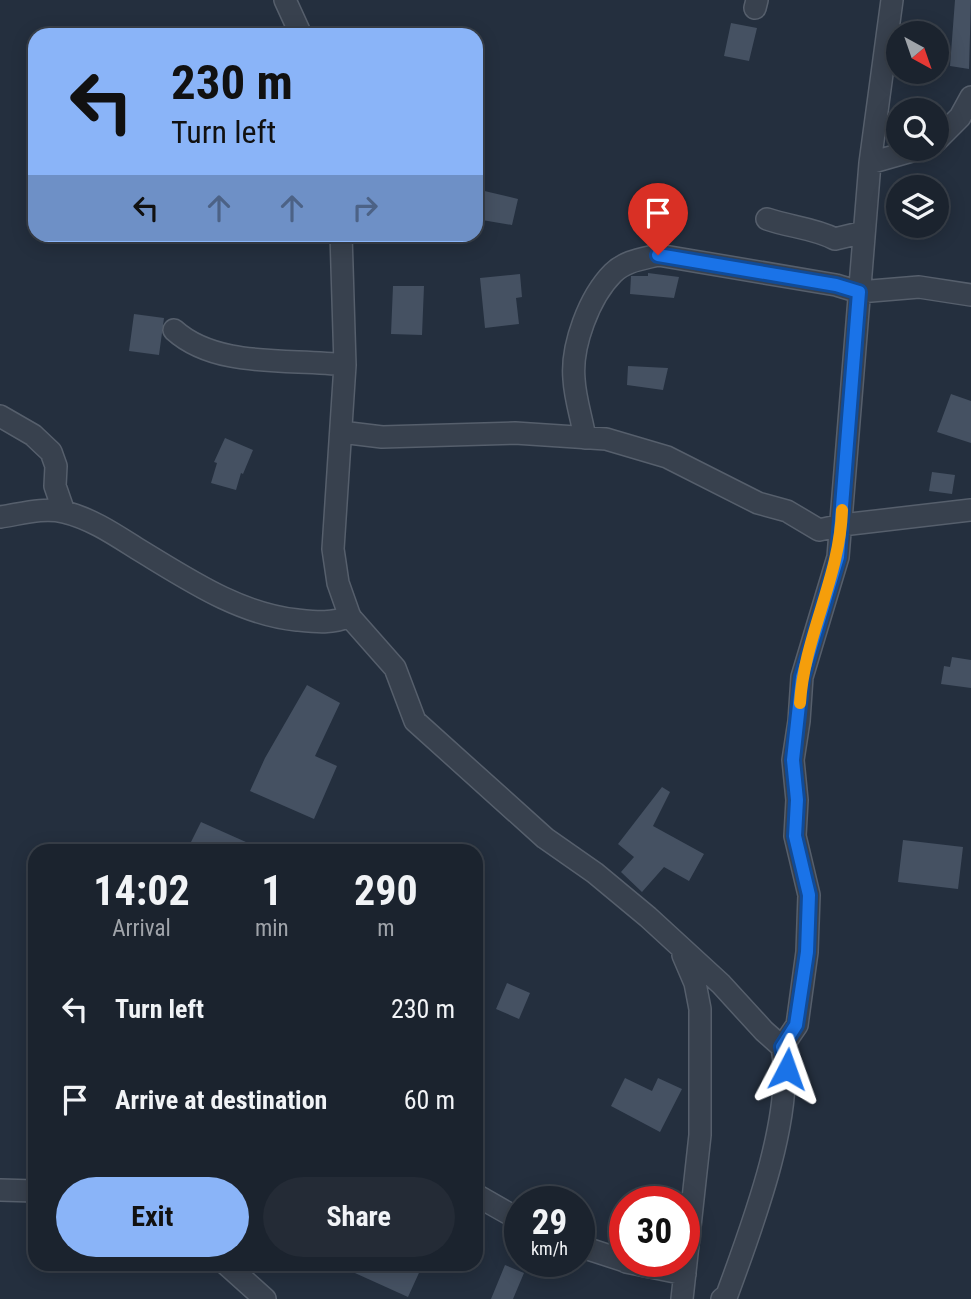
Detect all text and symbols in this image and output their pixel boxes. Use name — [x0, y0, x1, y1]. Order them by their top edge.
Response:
north arrow — [886, 21, 948, 84]
map controls — [886, 21, 949, 238]
text: 230 m — [171, 54, 293, 111]
icon: left — [56, 56, 147, 147]
button: search — [886, 98, 949, 161]
text: Turn left — [171, 113, 276, 151]
button: layers — [886, 175, 949, 238]
pin — [628, 183, 688, 255]
icon: left — [127, 189, 165, 227]
icon: ahead — [200, 189, 238, 227]
icon: ahead — [273, 189, 311, 227]
icon: right — [346, 189, 384, 227]
icon: arrive — [639, 194, 677, 232]
text: 14:02 — [93, 866, 190, 915]
text: 1 — [261, 866, 282, 915]
text: 290 — [354, 866, 418, 915]
text: Arrival — [112, 915, 171, 942]
text: min — [255, 915, 289, 942]
text: m — [377, 915, 394, 942]
icon: left — [56, 990, 94, 1028]
text: Turn left — [115, 994, 204, 1024]
text: 230 m — [391, 994, 455, 1024]
position arrow — [750, 1032, 824, 1106]
icon: arrive — [56, 1081, 94, 1119]
text: Arrive at destination — [115, 1085, 327, 1115]
text: 60 m — [404, 1085, 455, 1115]
button: Exit — [56, 1177, 249, 1257]
button: Share — [263, 1177, 455, 1257]
speed limit sign: 30 — [609, 1186, 700, 1277]
text: 29 — [532, 1202, 567, 1243]
text: km/h — [531, 1238, 568, 1259]

